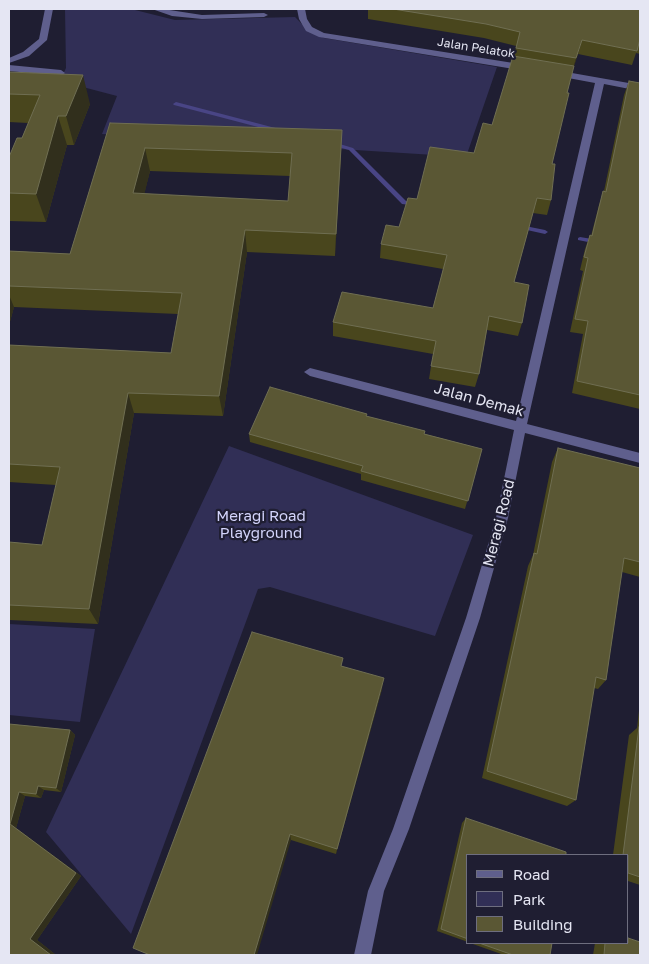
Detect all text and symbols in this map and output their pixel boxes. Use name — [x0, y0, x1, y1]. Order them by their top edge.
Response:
street label: Jalan Pelatok — [436, 35, 516, 61]
street label: Jalan Demak — [432, 379, 526, 421]
street label: Meragi Road — [479, 477, 519, 569]
park label: Meragi Road Playground — [216, 507, 306, 542]
legend — [467, 854, 629, 944]
text: Road — [513, 865, 550, 883]
text: Park — [513, 890, 545, 908]
text: Building — [513, 915, 573, 933]

